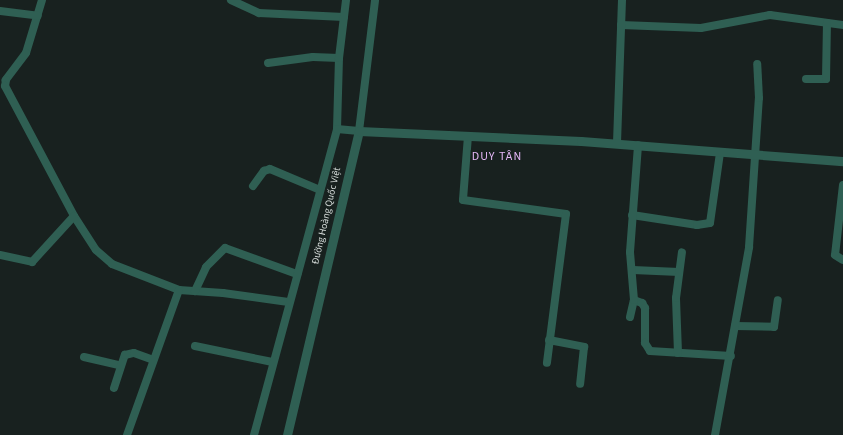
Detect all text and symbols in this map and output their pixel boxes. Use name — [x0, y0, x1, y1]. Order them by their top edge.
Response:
district label: DUY TÂN — [472, 150, 522, 164]
street label: Đường Hoàng Quốc Việt — [310, 166, 344, 266]

